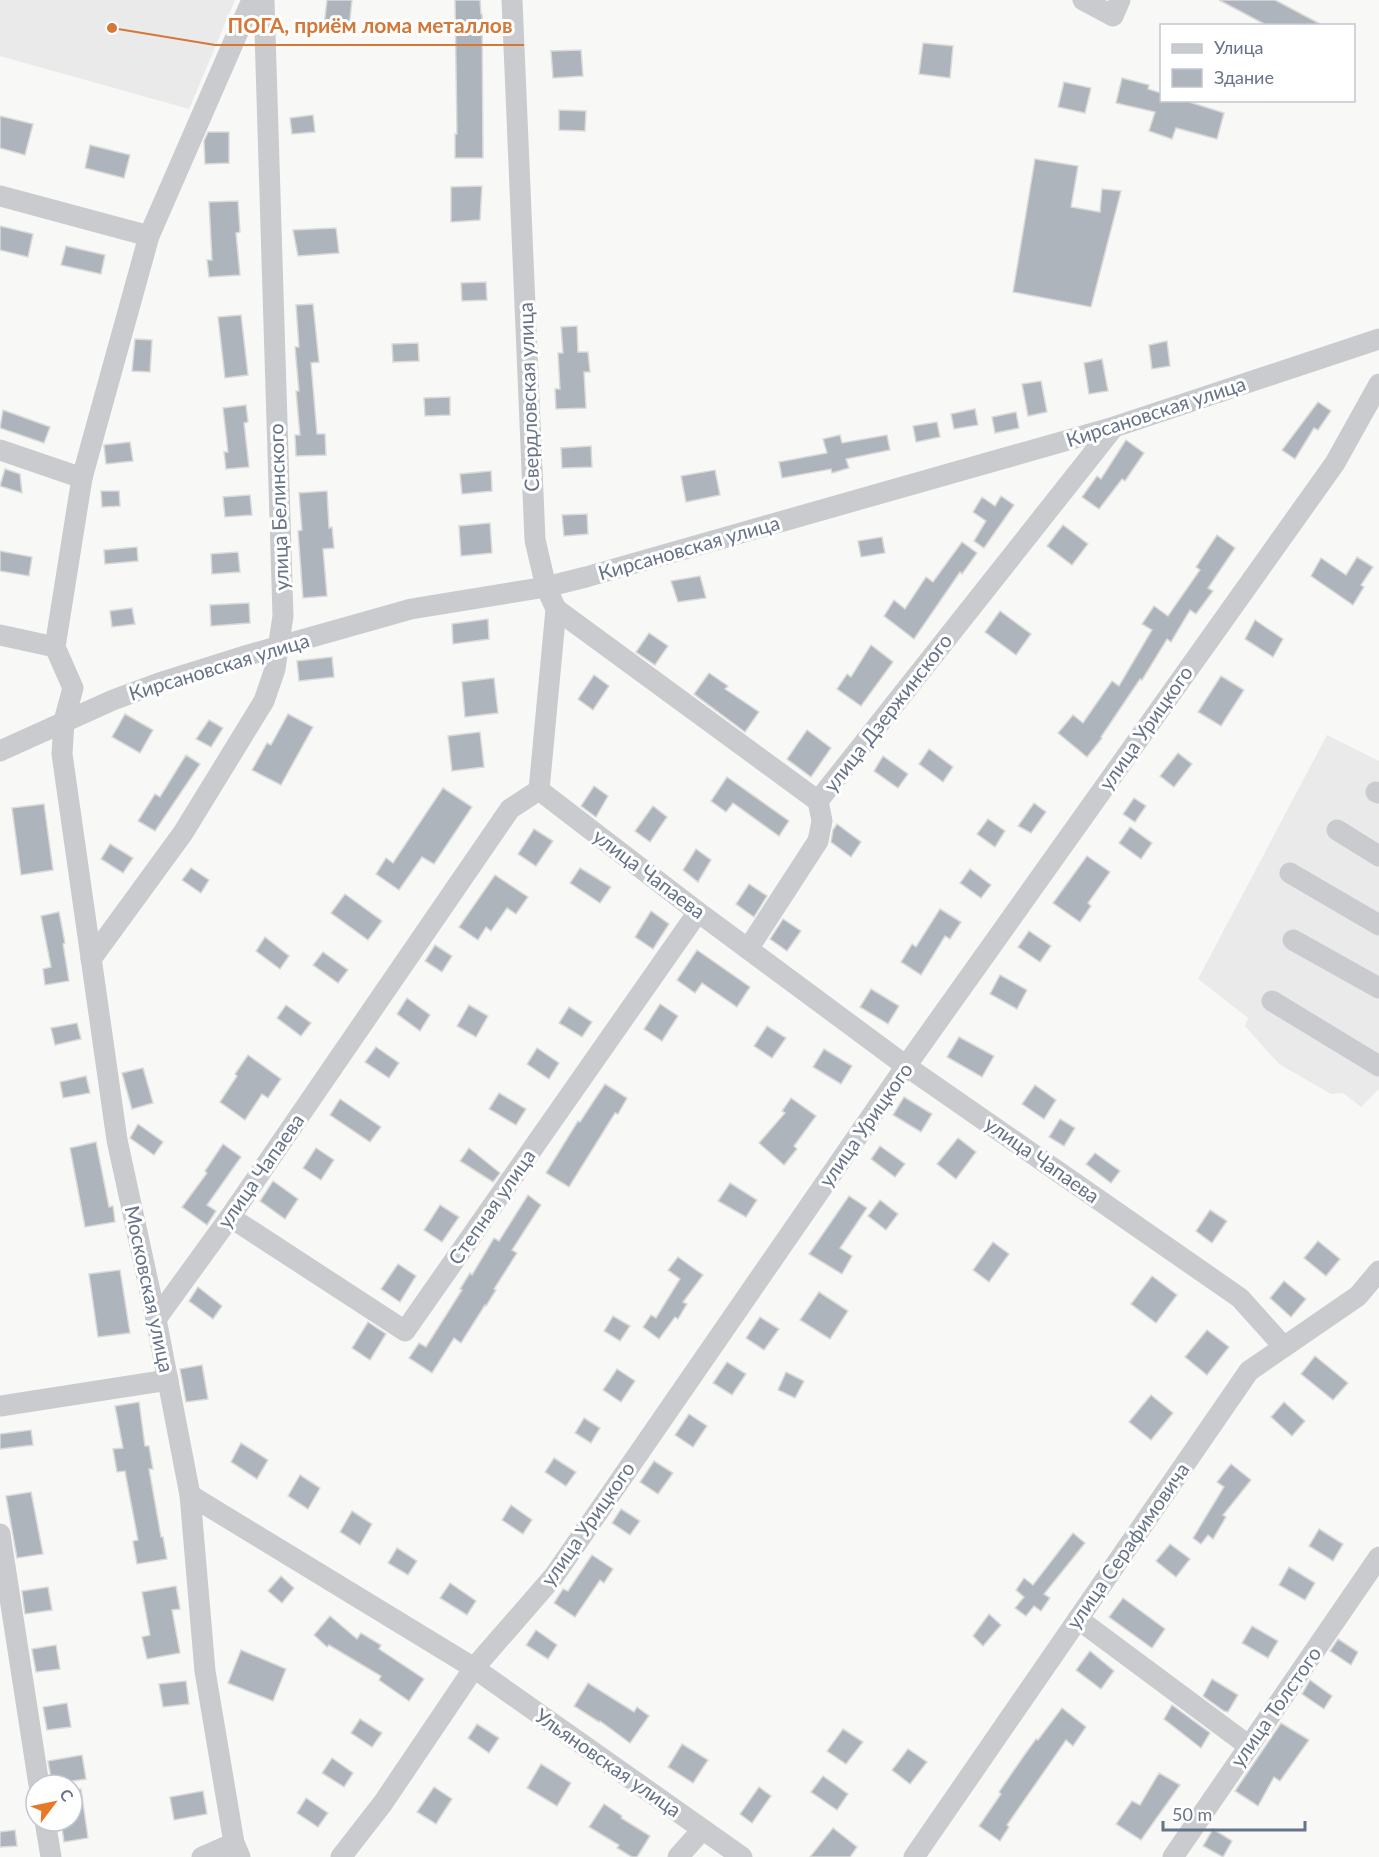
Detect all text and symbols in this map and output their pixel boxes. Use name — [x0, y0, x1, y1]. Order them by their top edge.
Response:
callout: ПОГА, приём лома металлов — [215, 6, 524, 45]
text: ПОГА, приём лома металлов — [228, 12, 512, 37]
legend — [1160, 24, 1355, 102]
text: Улица — [1214, 36, 1264, 58]
text: Здание — [1214, 66, 1274, 88]
street label: Свердловская улица — [513, 302, 543, 492]
street label: Кирсановская улица — [1063, 371, 1249, 451]
street label: улица Белинского — [263, 423, 293, 591]
street label: Кирсановская улица — [595, 510, 782, 584]
street label: Кирсановская улица — [126, 627, 312, 705]
street label: улица Дзержинского — [818, 628, 956, 796]
street label: улица Урицкого — [1093, 661, 1197, 794]
street label: улица Чапаева — [589, 823, 710, 923]
street label: улица Урицкого — [813, 1058, 917, 1191]
street label: улица Чапаева — [212, 1109, 309, 1232]
street label: улица Чапаева — [981, 1111, 1104, 1208]
street label: Степная улица — [443, 1144, 540, 1269]
street label: Московская улица — [121, 1203, 179, 1374]
street label: улица Урицкого — [535, 1457, 639, 1590]
street label: улица Серафимовича — [1061, 1458, 1194, 1633]
street label: улица Толстого — [1225, 1642, 1326, 1771]
street label: Ульяновская улица — [531, 1703, 686, 1822]
north arrow — [24, 1773, 84, 1833]
text: С — [56, 1785, 78, 1805]
scale bar — [1163, 1794, 1306, 1832]
text: 50 m — [1172, 1803, 1212, 1825]

